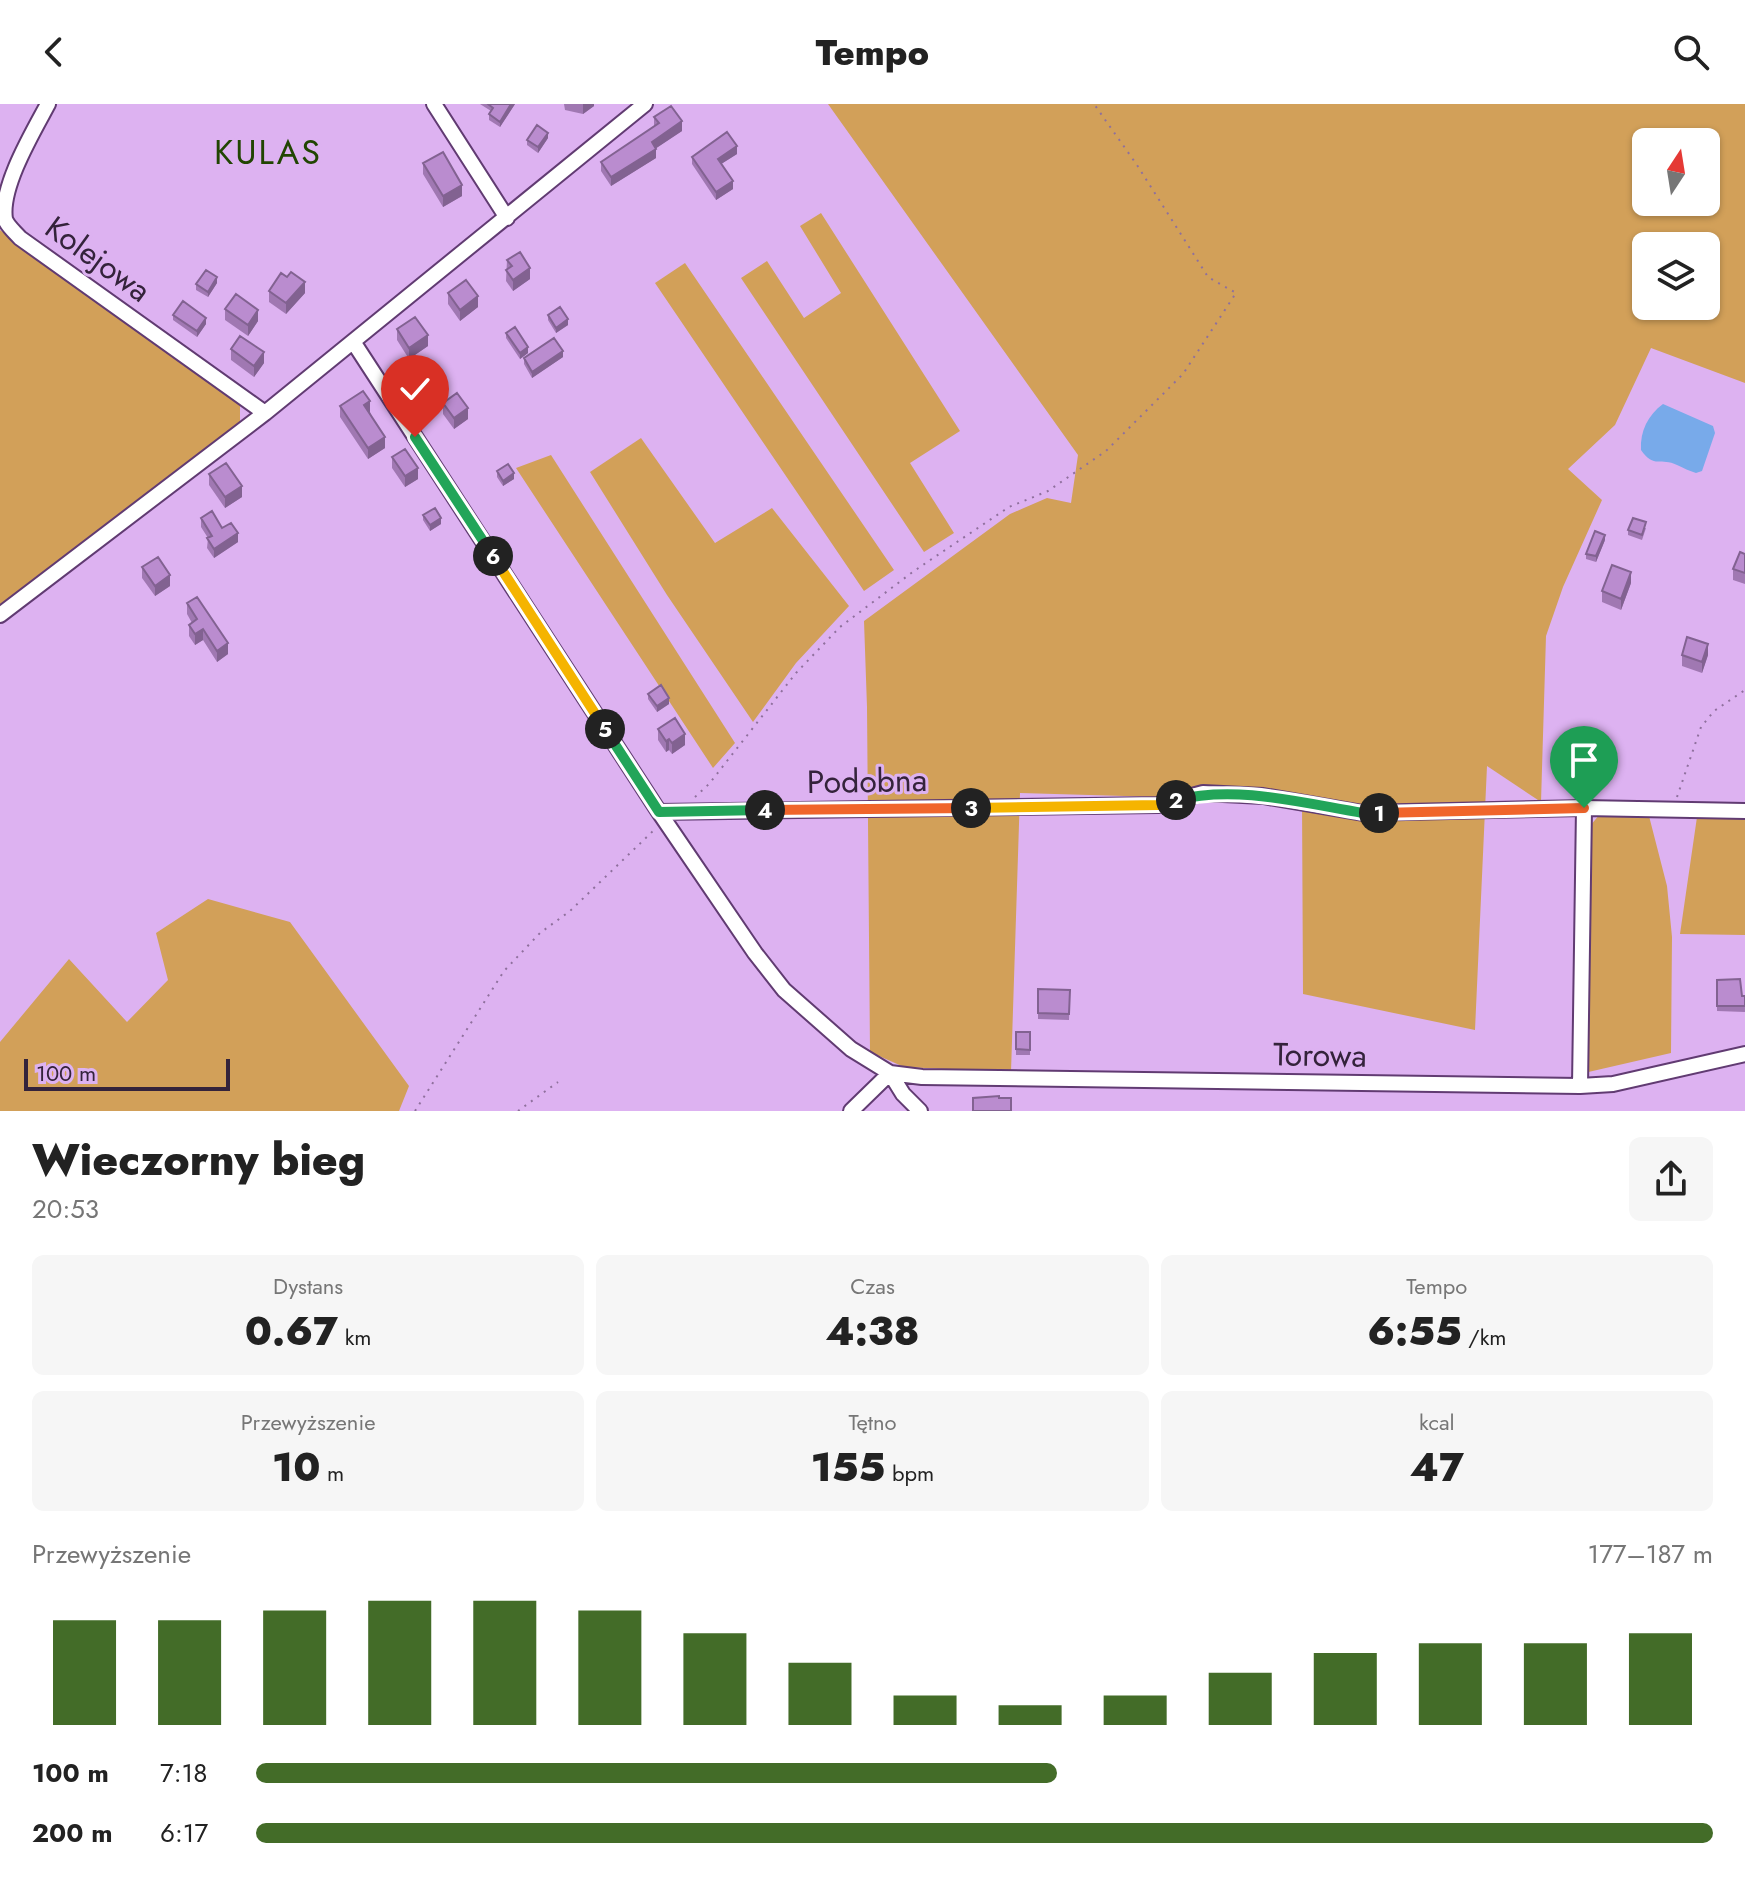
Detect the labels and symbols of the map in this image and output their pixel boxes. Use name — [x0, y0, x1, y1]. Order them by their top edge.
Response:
district label: KULAS — [214, 128, 322, 177]
north arrow — [1632, 128, 1720, 216]
street label: Kolejowa — [36, 205, 160, 313]
pin — [381, 355, 449, 437]
pin: 6 — [473, 536, 513, 576]
pin: 5 — [585, 709, 625, 749]
pin — [1550, 726, 1618, 808]
street label: Podobna — [807, 757, 927, 805]
pin: 2 — [1156, 780, 1196, 820]
pin: 3 — [951, 788, 991, 828]
pin: 4 — [745, 790, 785, 830]
pin: 1 — [1359, 793, 1399, 833]
street label: Torowa — [1273, 1031, 1367, 1079]
scale bar — [24, 1055, 230, 1091]

